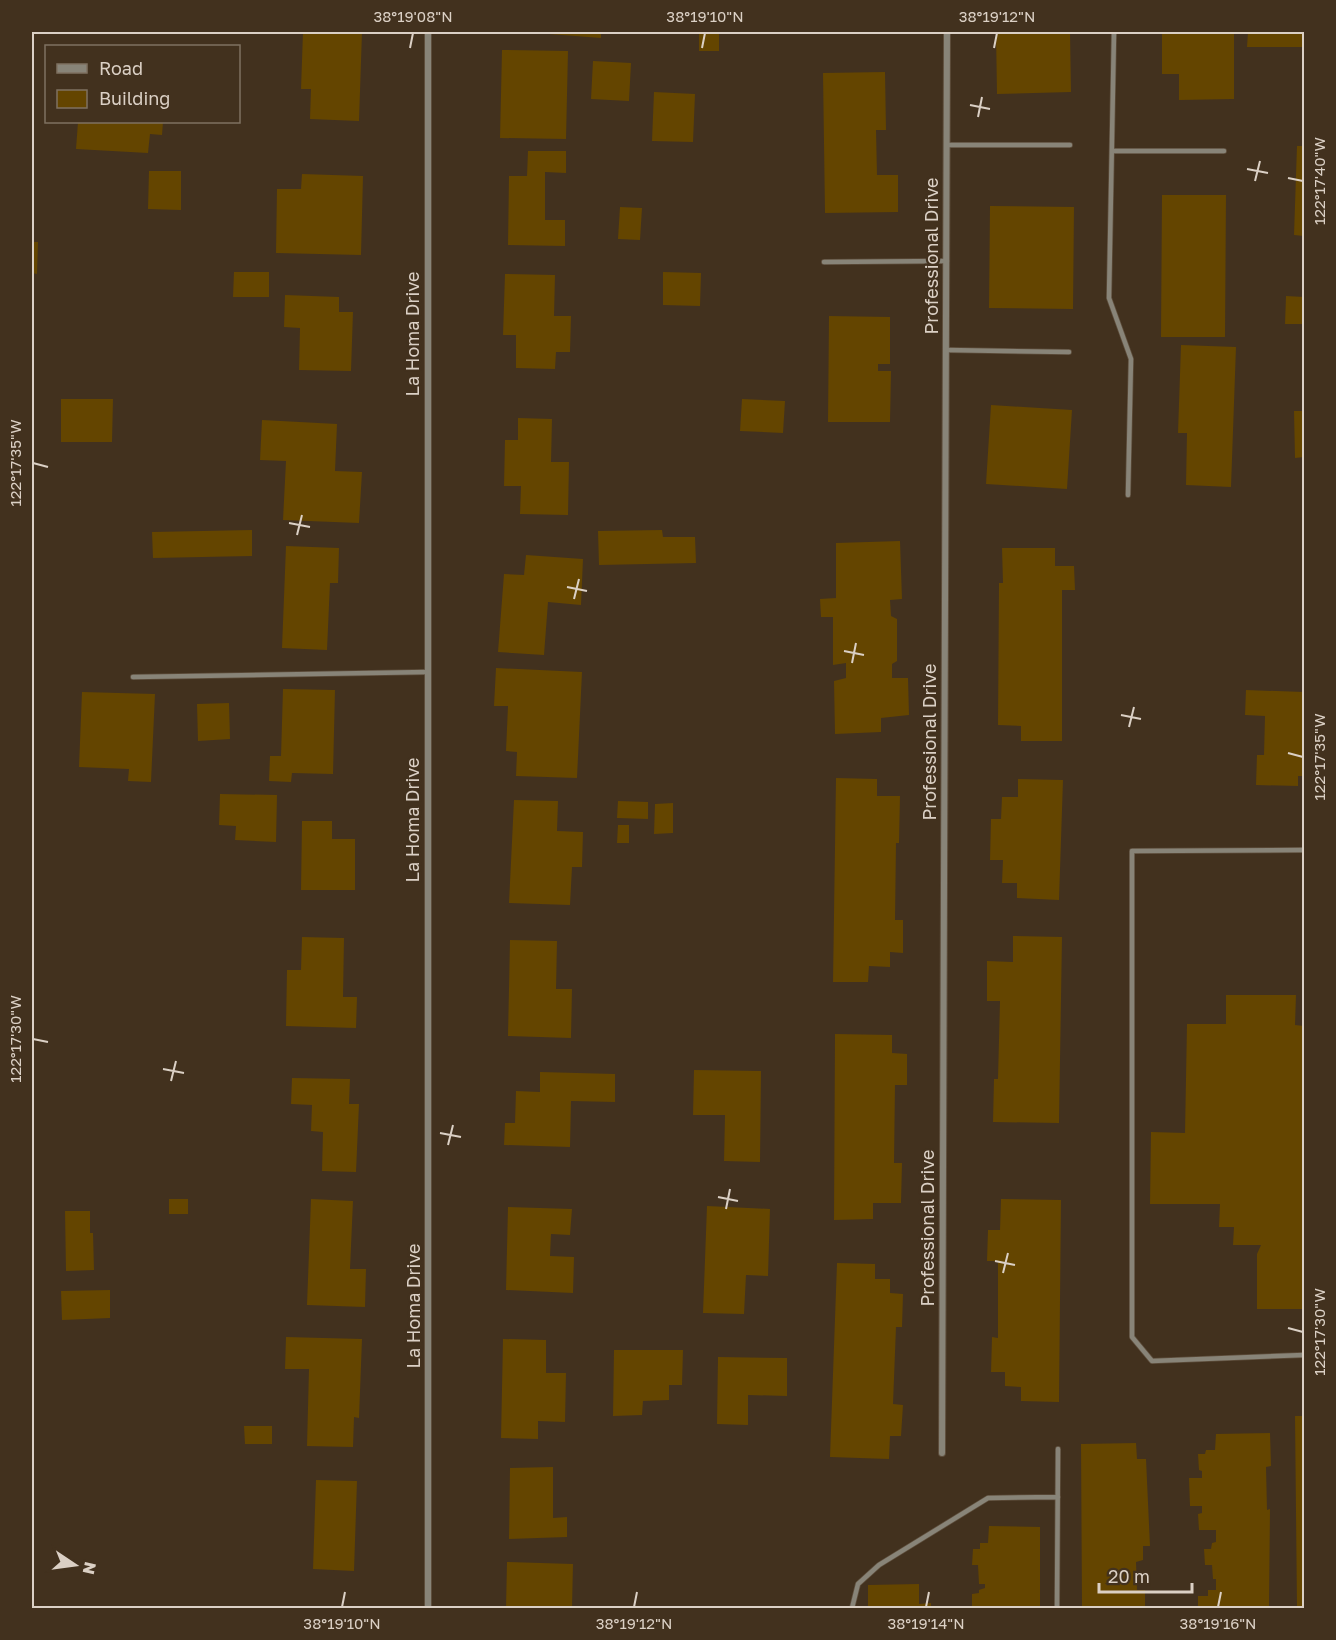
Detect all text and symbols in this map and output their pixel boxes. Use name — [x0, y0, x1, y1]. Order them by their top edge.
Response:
text: 38°19'08"N — [373, 7, 453, 25]
text: 38°19'10"N — [666, 7, 744, 25]
text: 38°19'12"N — [959, 7, 1035, 25]
legend — [45, 45, 240, 123]
text: Road — [99, 57, 143, 79]
text: Building — [99, 87, 170, 109]
text: 122°17'40"W — [1310, 137, 1328, 225]
street label: Professional Drive — [920, 178, 942, 334]
street label: La Homa Drive — [401, 272, 423, 396]
text: 122°17'35"W — [6, 419, 24, 507]
street label: Professional Drive — [918, 664, 940, 820]
text: 122°17'35"W — [1310, 713, 1328, 801]
street label: La Homa Drive — [401, 758, 423, 882]
text: 122°17'30"W — [6, 995, 24, 1083]
street label: Professional Drive — [916, 1150, 938, 1306]
street label: La Homa Drive — [402, 1244, 424, 1368]
text: 122°17'30"W — [1310, 1288, 1328, 1376]
north arrow — [45, 1535, 105, 1595]
scale bar — [1099, 1556, 1192, 1594]
text: N — [79, 1560, 101, 1577]
text: 20 m — [1108, 1565, 1150, 1587]
text: 38°19'10"N — [303, 1614, 381, 1632]
text: 38°19'12"N — [596, 1614, 672, 1632]
text: 38°19'14"N — [887, 1614, 965, 1632]
text: 38°19'16"N — [1179, 1614, 1257, 1632]

